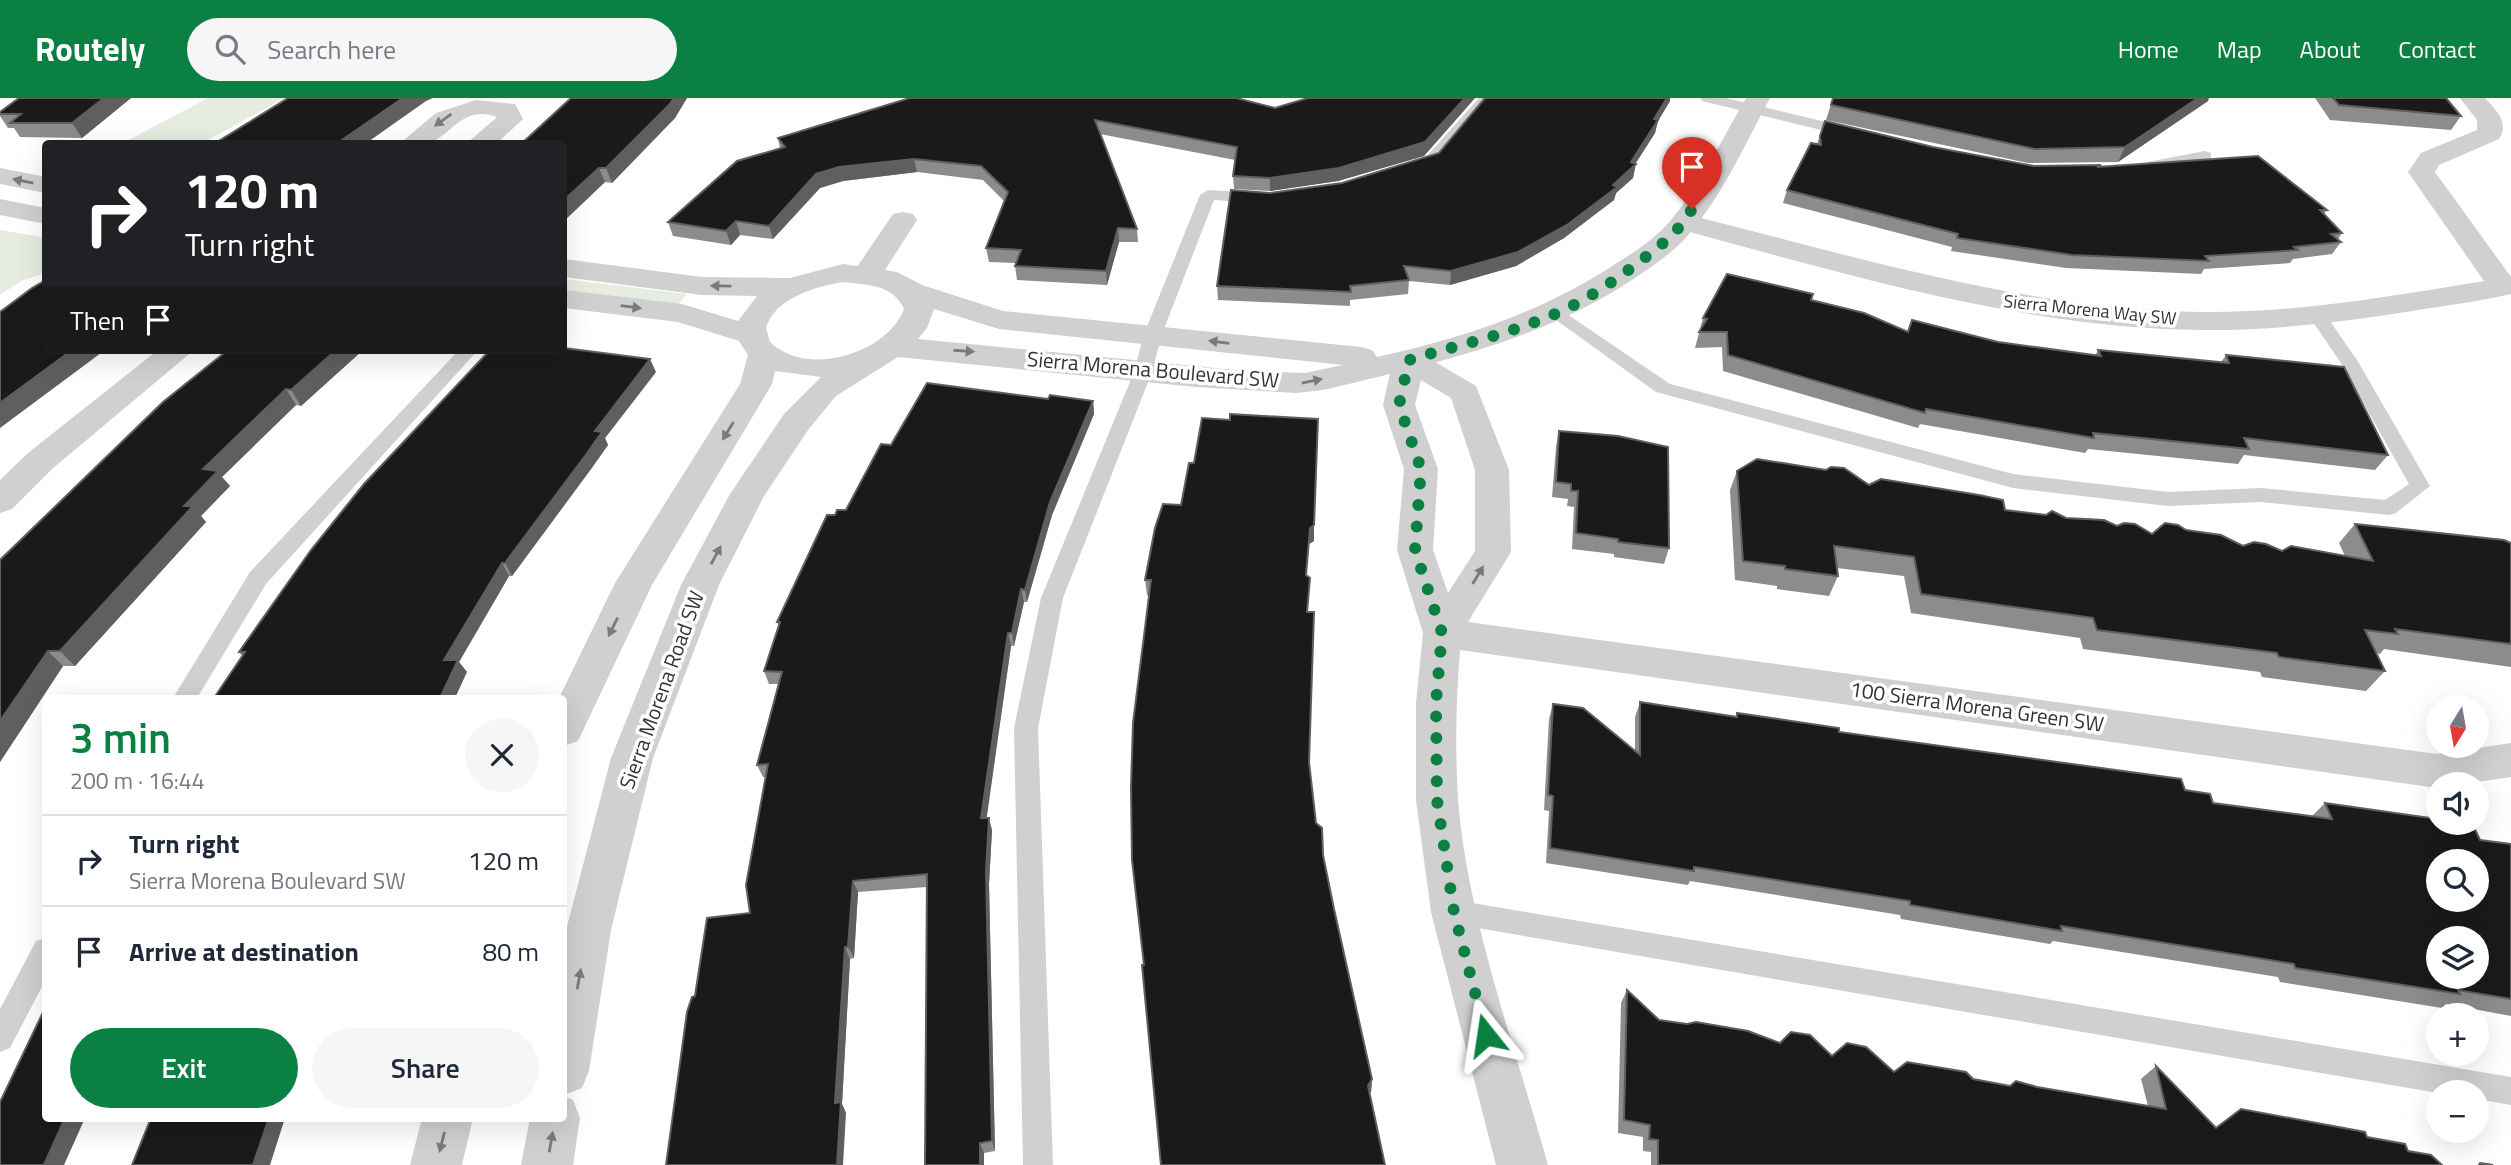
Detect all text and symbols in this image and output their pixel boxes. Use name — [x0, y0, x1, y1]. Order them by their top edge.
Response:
search box — [187, 18, 677, 81]
text: Routely — [35, 24, 145, 74]
icon: search — [211, 30, 249, 68]
text: Search here — [267, 30, 396, 69]
text: Home — [2118, 31, 2179, 67]
text: Map — [2217, 31, 2262, 67]
text: About — [2300, 31, 2360, 67]
text: Contact — [2398, 31, 2476, 67]
one-way arrow — [434, 113, 452, 127]
pin — [1662, 137, 1722, 209]
icon: arrive — [1673, 148, 1711, 186]
text: 120 m — [185, 152, 319, 227]
icon: right — [70, 168, 161, 259]
one-way arrow — [12, 175, 34, 186]
text: Turn right — [185, 220, 314, 268]
one-way arrow — [710, 280, 732, 292]
street label: Sierra Morena Way SW — [2002, 287, 2178, 332]
text: Then — [70, 301, 125, 340]
icon: arrive — [139, 301, 177, 339]
one-way arrow — [620, 301, 642, 312]
one-way arrow — [1208, 337, 1230, 348]
street label: Sierra Morena Boulevard SW — [1026, 342, 1280, 396]
one-way arrow — [953, 346, 975, 357]
one-way arrow — [1301, 375, 1323, 386]
one-way arrow — [722, 422, 735, 441]
one-way arrow — [710, 544, 722, 564]
one-way arrow — [1472, 566, 1485, 585]
street label: Sierra Morena Road SW — [610, 586, 712, 793]
one-way arrow — [608, 617, 619, 637]
street label: 100 Sierra Morena Green SW — [1848, 672, 2106, 740]
north arrow — [2426, 695, 2488, 758]
map controls — [2426, 695, 2489, 1143]
text: 3 min — [70, 705, 171, 769]
button: close — [465, 718, 539, 792]
text: 200 m · 16:44 — [70, 763, 205, 798]
button: sound — [2426, 772, 2489, 835]
text: Turn right — [129, 824, 240, 863]
text: 120 m — [468, 841, 539, 880]
icon: right — [70, 842, 108, 880]
button: search — [2426, 849, 2489, 912]
text: Sierra Morena Boulevard SW — [129, 863, 406, 898]
button: layers — [2426, 926, 2489, 989]
text: Arrive at destination — [129, 932, 359, 971]
text: 80 m — [482, 932, 539, 971]
icon: arrive — [70, 933, 108, 971]
one-way arrow — [574, 968, 585, 990]
position arrow — [1449, 998, 1523, 1072]
button: + — [2426, 1003, 2489, 1066]
button: Exit — [70, 1028, 298, 1108]
button: Share — [312, 1028, 539, 1108]
button: − — [2426, 1080, 2489, 1143]
one-way arrow — [436, 1131, 447, 1153]
one-way arrow — [546, 1131, 557, 1153]

